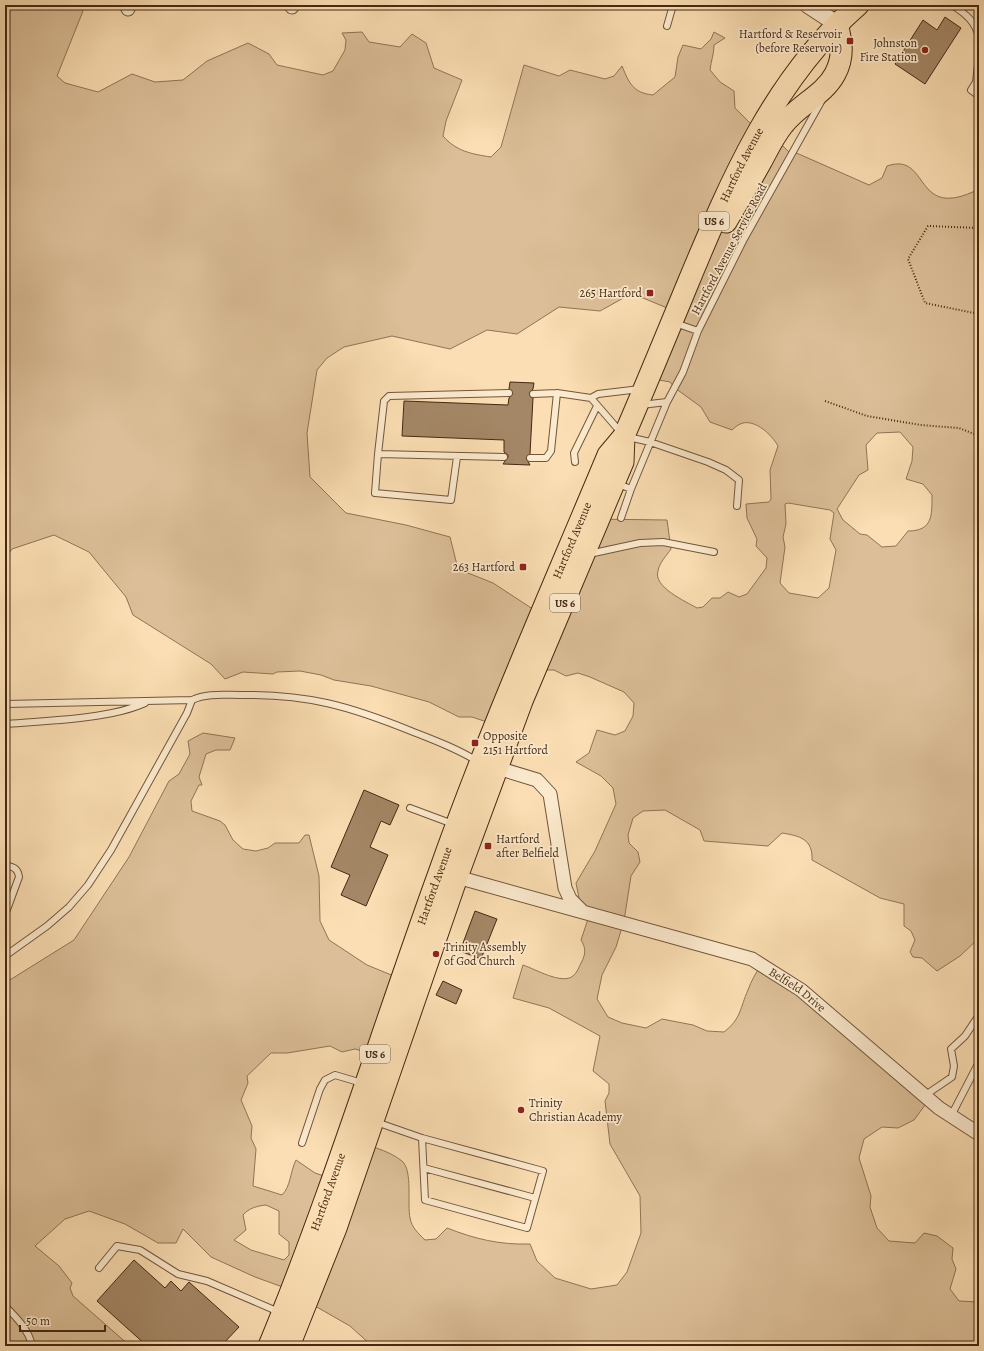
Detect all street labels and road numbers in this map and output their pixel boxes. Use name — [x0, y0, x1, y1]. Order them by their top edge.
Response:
street label: Hartford Avenue — [716, 125, 767, 205]
street label: Hartford Avenue Service Road — [687, 180, 771, 318]
road number: US 6 — [699, 212, 729, 230]
street label: Hartford Avenue — [549, 500, 595, 581]
road number: US 6 — [550, 594, 580, 612]
street label: Hartford Avenue — [413, 845, 456, 927]
street label: Belfield Drive — [766, 964, 829, 1016]
road number: US 6 — [360, 1045, 390, 1063]
street label: Hartford Avenue — [306, 1151, 349, 1233]

